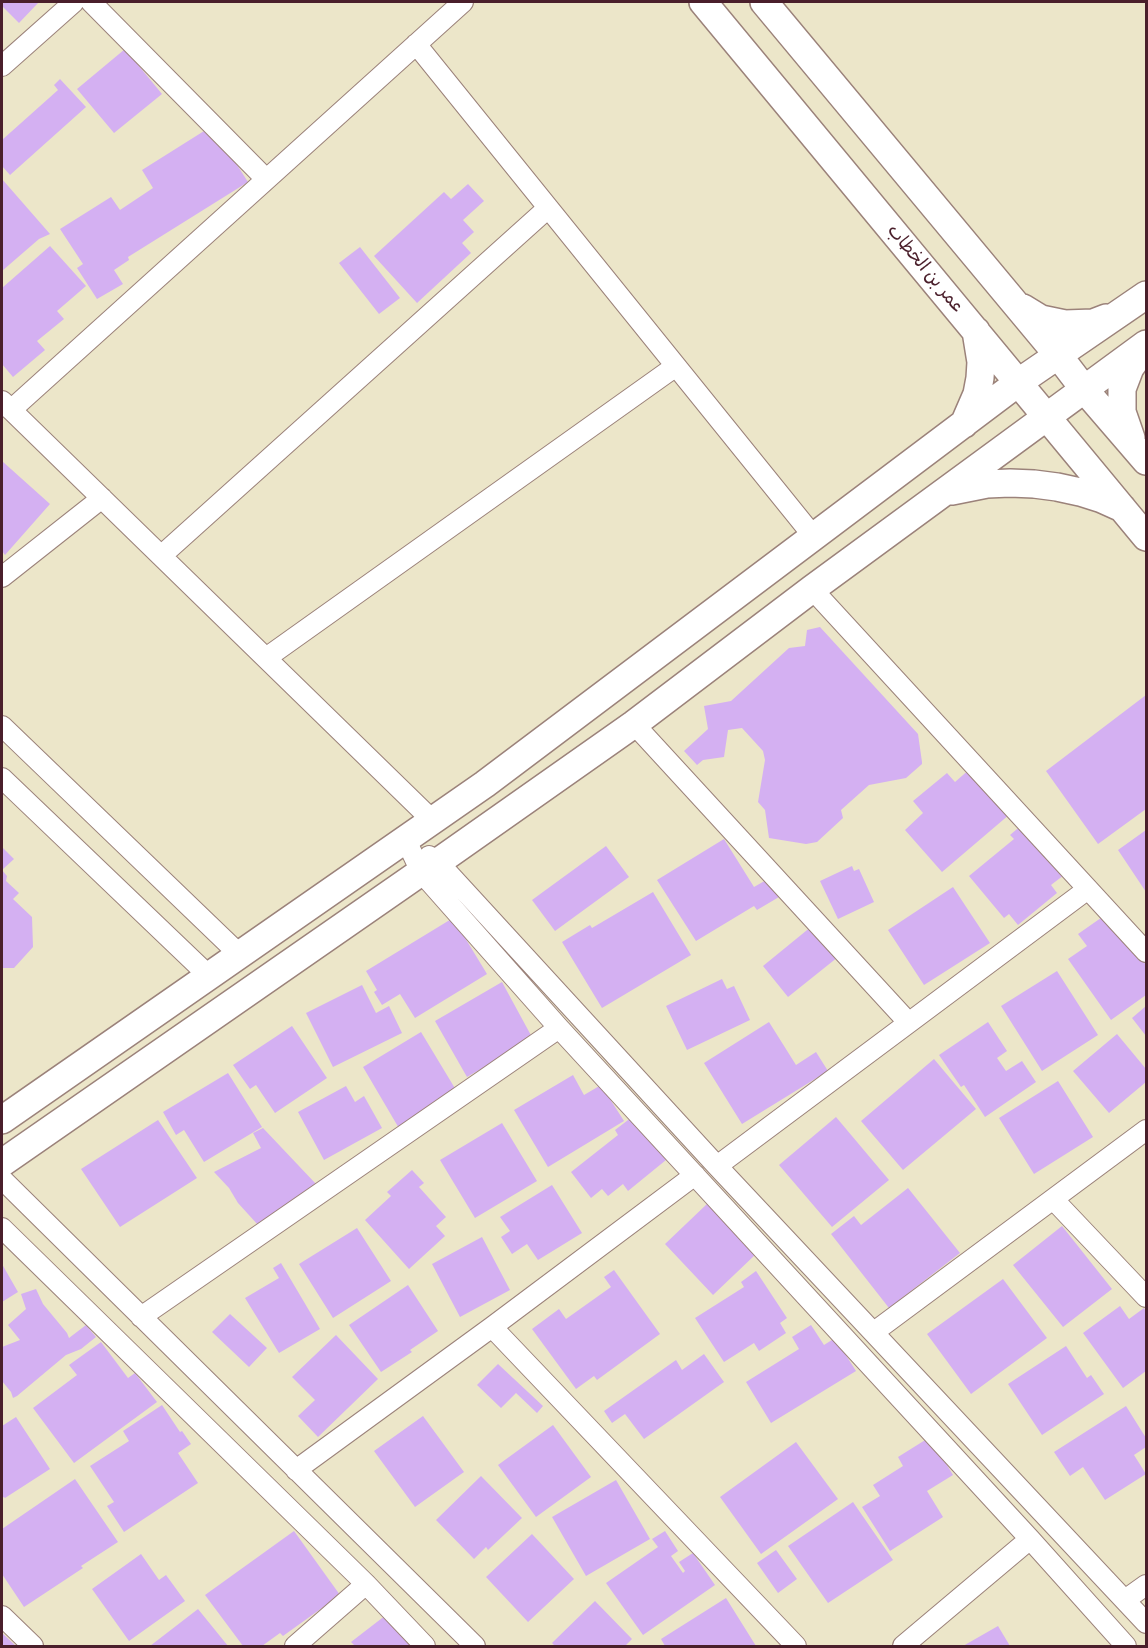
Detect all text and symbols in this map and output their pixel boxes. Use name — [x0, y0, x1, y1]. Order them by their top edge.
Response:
street label: عمر بن الخطاب — [882, 221, 968, 317]

